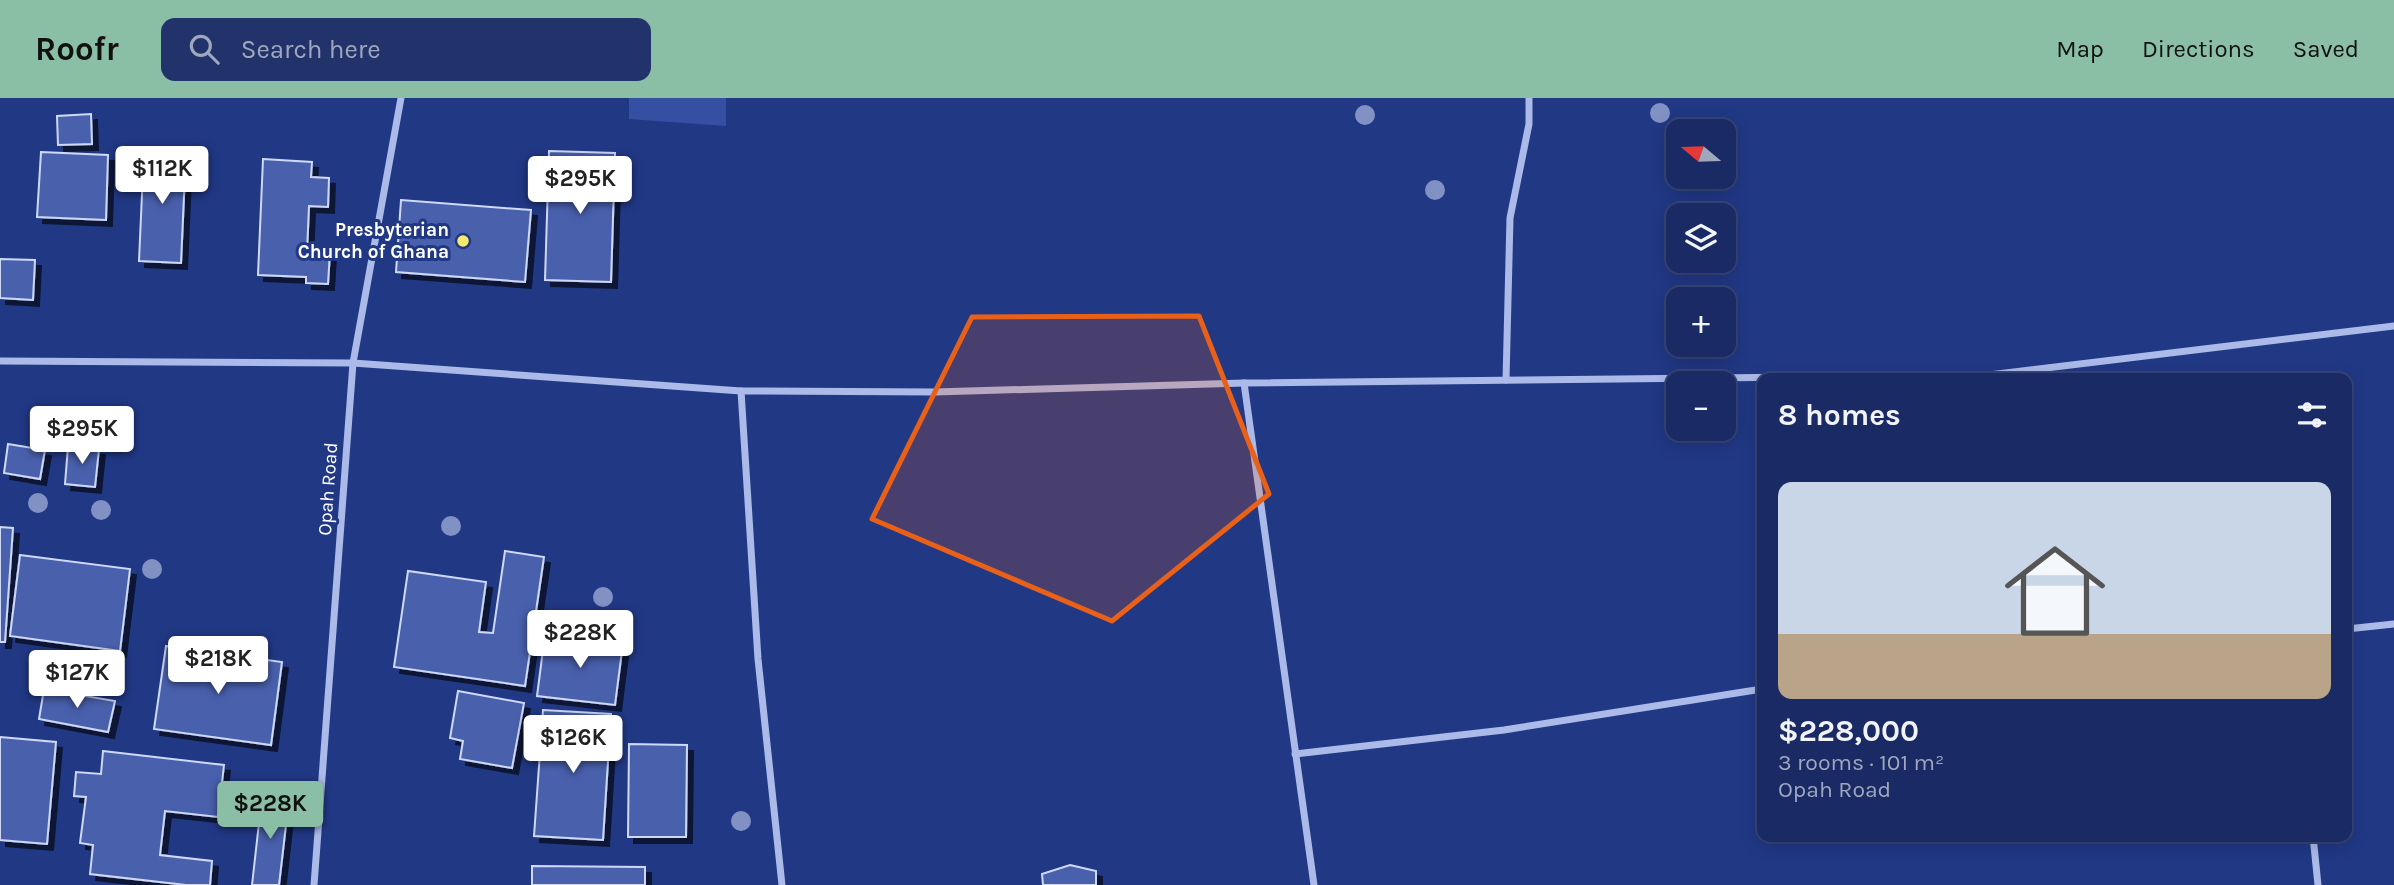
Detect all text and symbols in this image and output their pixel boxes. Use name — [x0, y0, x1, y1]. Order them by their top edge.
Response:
search box — [161, 18, 651, 81]
text: Roofr — [35, 30, 119, 68]
icon: search — [185, 30, 223, 68]
text: Search here — [241, 34, 381, 65]
text: Map — [2056, 35, 2104, 63]
text: Directions — [2142, 35, 2255, 63]
text: Saved — [2293, 35, 2359, 63]
north arrow — [1666, 119, 1736, 189]
map controls — [1666, 119, 1736, 441]
pin: $112K — [113, 146, 211, 206]
text: $112K — [131, 155, 193, 182]
pin: $295K — [531, 156, 629, 216]
text: $295K — [544, 165, 616, 192]
button: layers — [1666, 203, 1736, 273]
place label: Presbyterian Church of Ghana — [298, 219, 449, 263]
marker: Presbyterian Church of Ghana — [455, 233, 471, 249]
button: + — [1666, 287, 1736, 357]
button: − — [1666, 371, 1736, 441]
icon: filters — [2293, 396, 2331, 434]
text: 8 homes — [1778, 397, 1901, 433]
pin: $295K — [33, 406, 131, 466]
text: $295K — [46, 415, 118, 442]
street label: Opah Road — [314, 442, 342, 536]
icon: home — [1992, 528, 2118, 654]
pin: $228K — [531, 610, 629, 670]
text: $228K — [543, 619, 617, 646]
pin: $218K — [169, 636, 267, 696]
text: $218K — [184, 645, 252, 672]
pin: $127K — [28, 650, 126, 710]
text: $127K — [45, 659, 109, 686]
text: $228,000 — [1778, 713, 1919, 749]
pin: $126K — [524, 716, 622, 775]
text: $126K — [540, 724, 606, 751]
text: 3 rooms · 101 m² — [1778, 749, 1944, 776]
text: Opah Road — [1778, 776, 1891, 803]
pin: $228K — [221, 782, 319, 841]
text: $228K — [233, 790, 307, 817]

